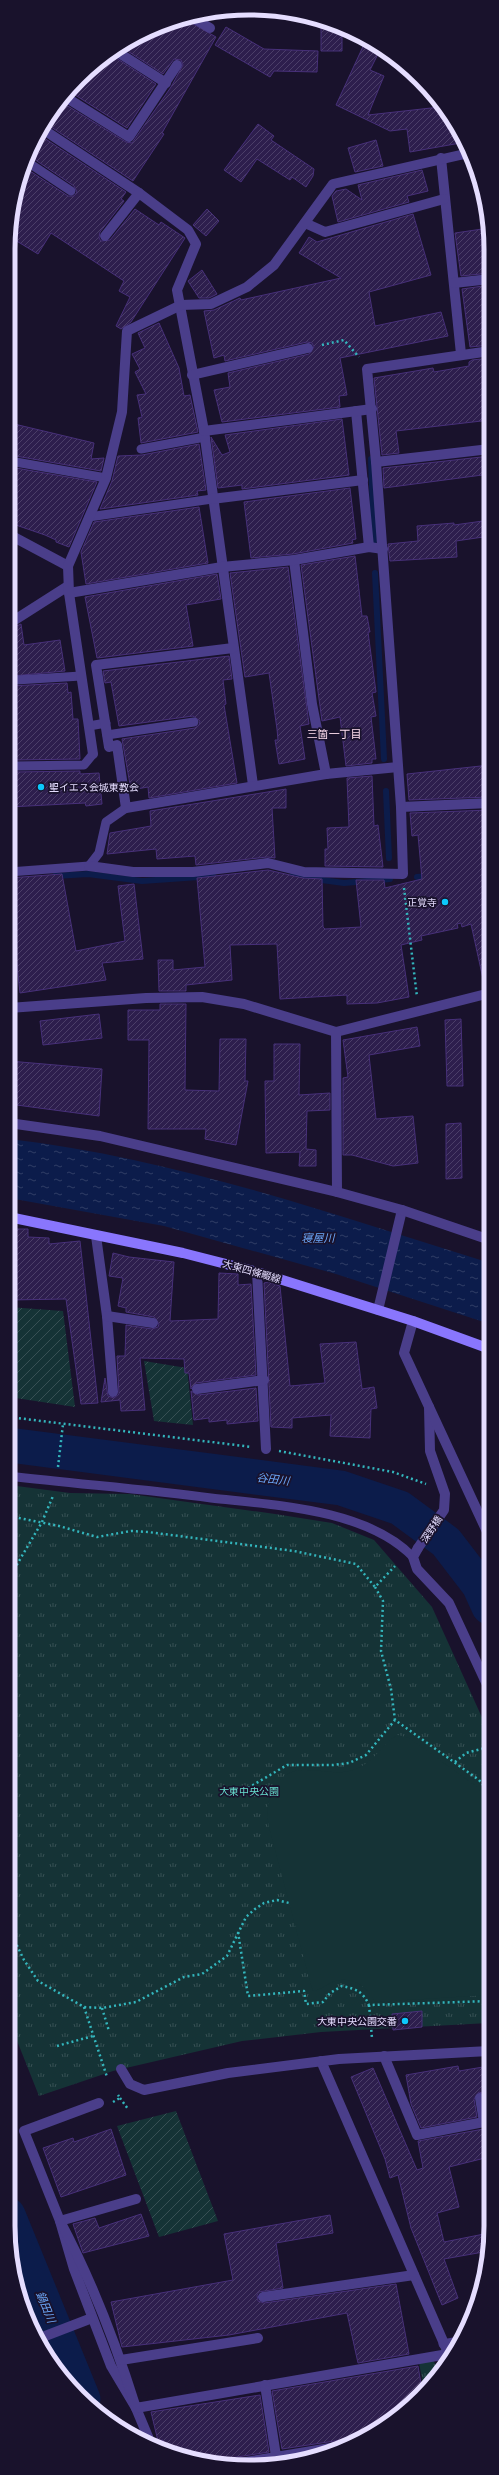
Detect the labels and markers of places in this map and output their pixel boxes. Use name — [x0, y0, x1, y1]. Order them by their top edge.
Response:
place label: 聖イエス会城東教会 — [49, 780, 139, 794]
marker: 聖イエス会城東教会 — [36, 782, 46, 792]
place label: 正覚寺 — [407, 895, 437, 909]
marker: 正覚寺 — [440, 897, 450, 907]
place label: 大東中央公園交番 — [317, 2014, 397, 2028]
marker: 大東中央公園交番 — [400, 2016, 410, 2026]

